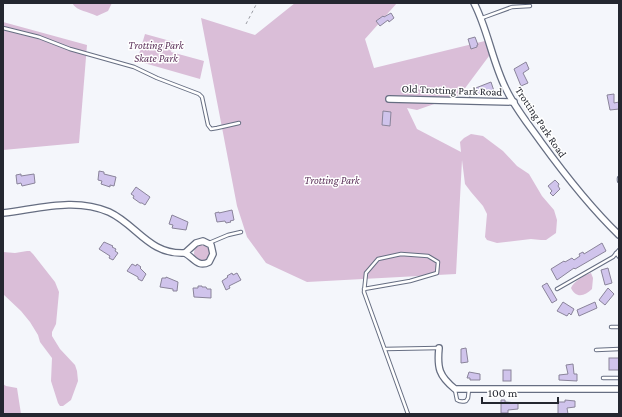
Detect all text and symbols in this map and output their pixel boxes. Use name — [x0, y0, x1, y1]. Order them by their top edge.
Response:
park label: Trotting Park Skate Park — [128, 39, 185, 64]
street label: Old Trotting Park Road — [401, 82, 503, 99]
street label: Trotting Park Road — [512, 84, 569, 160]
park label: Trotting Park — [304, 174, 361, 187]
scale bar — [482, 379, 558, 405]
text: 100 m — [488, 386, 518, 400]

